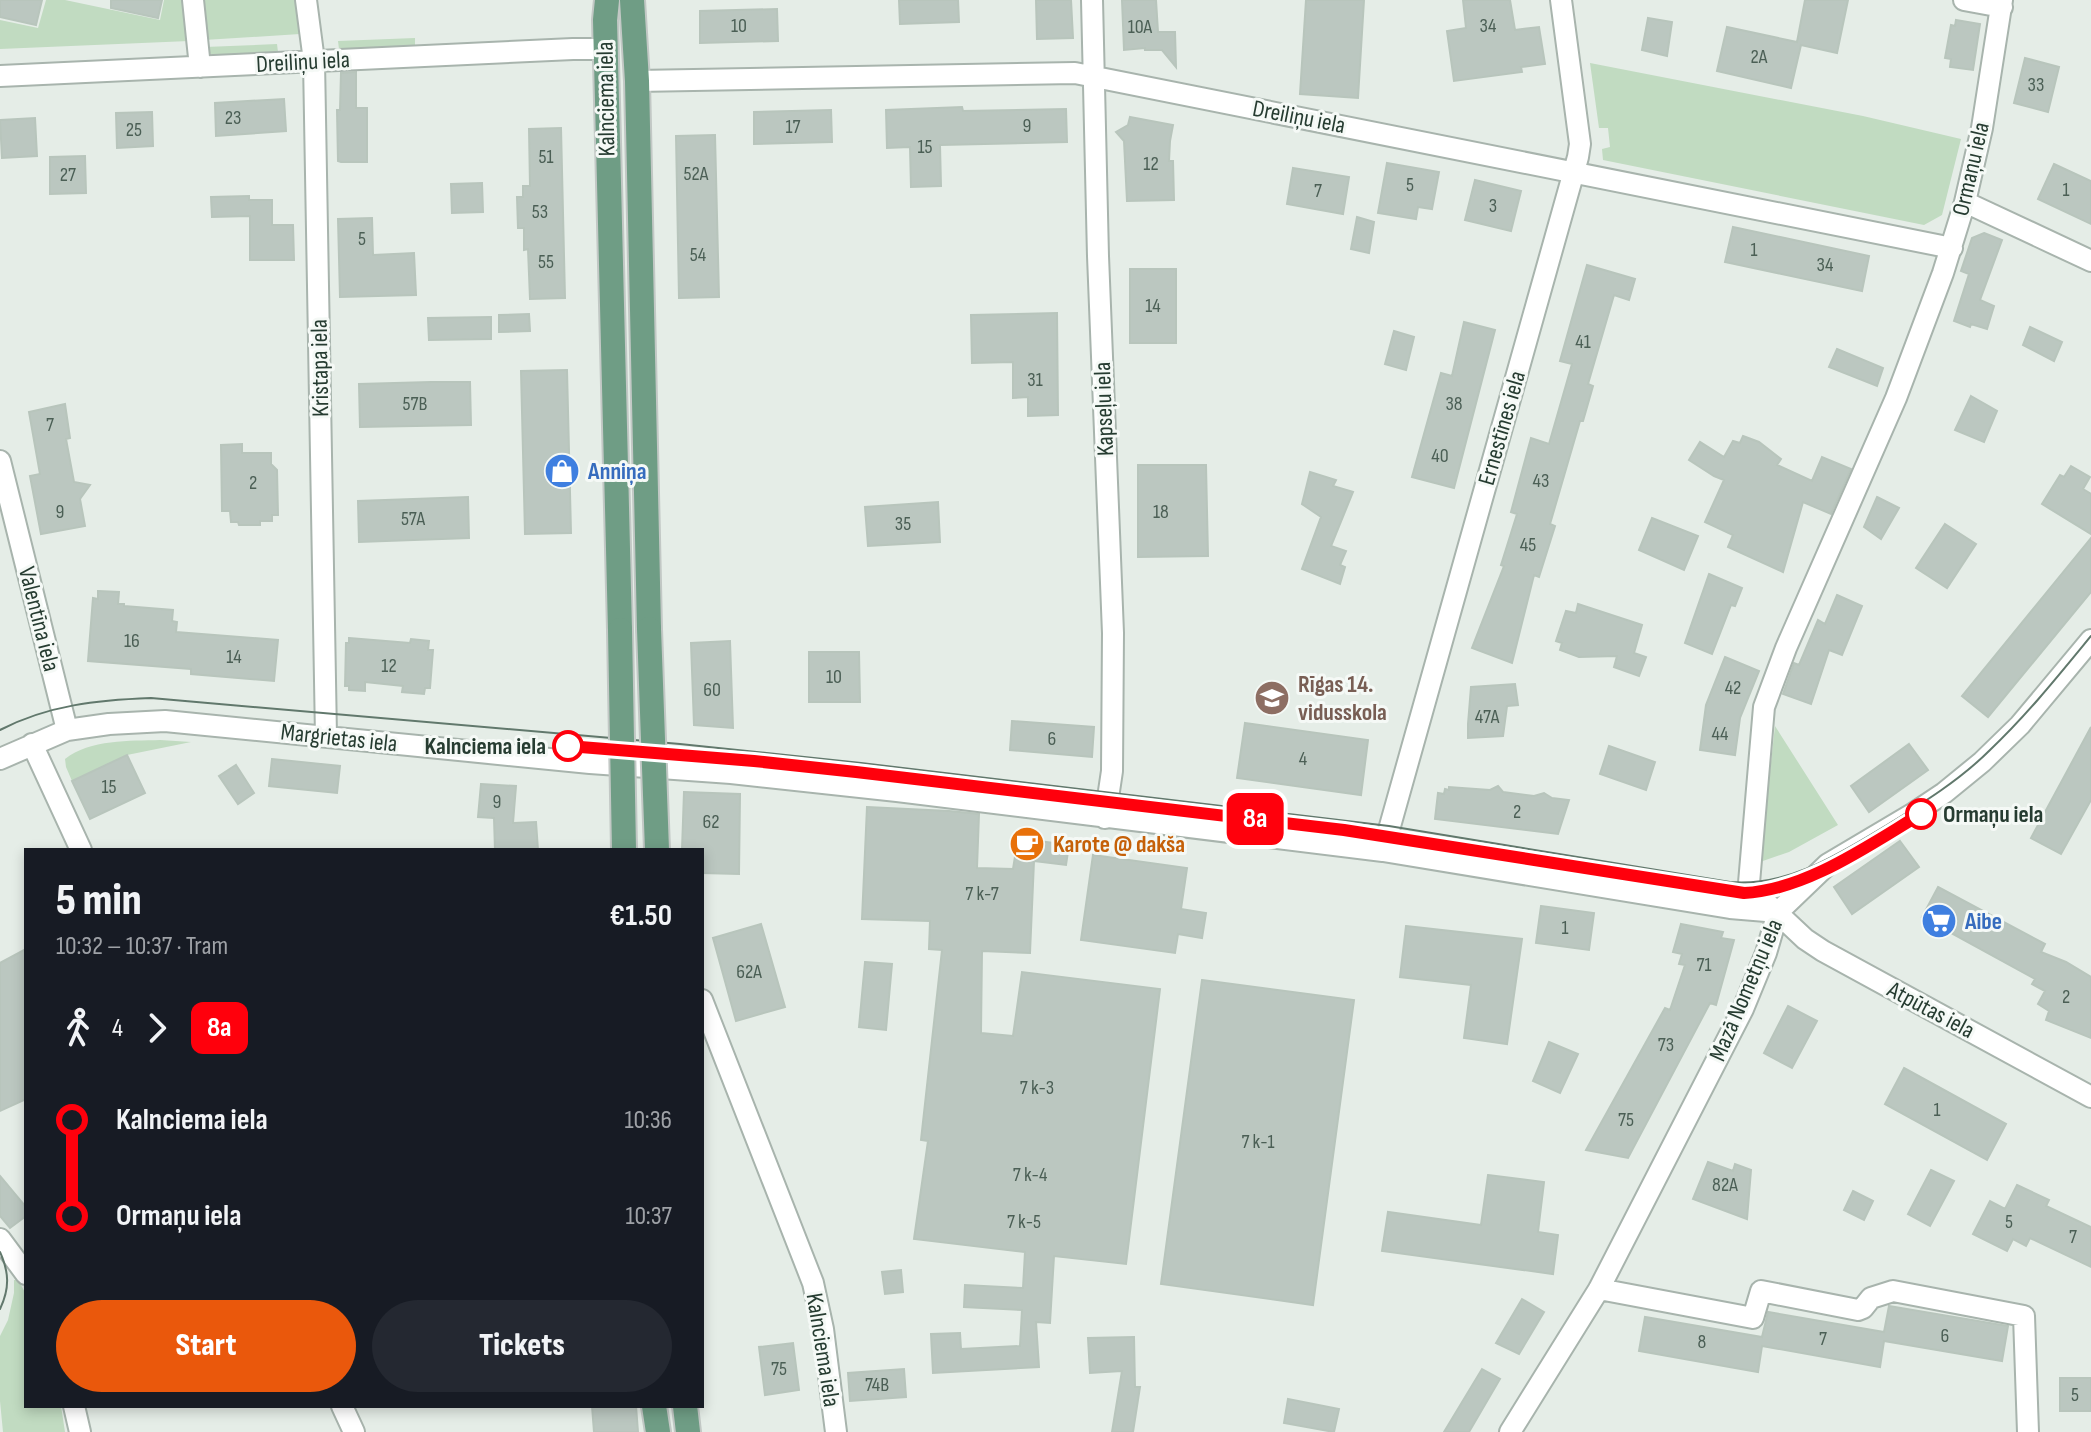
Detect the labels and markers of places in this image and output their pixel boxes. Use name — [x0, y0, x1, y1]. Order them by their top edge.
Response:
shop icon: Anniņa — [543, 452, 581, 490]
place label: Anniņa — [587, 457, 646, 486]
place label: Rīgas 14. vidusskola — [1298, 670, 1387, 727]
school or university icon: Rīgas 14. vidusskola — [1253, 679, 1291, 717]
marker: Kalnciema iela — [553, 731, 583, 761]
place label: Kalnciema iela — [425, 732, 546, 761]
marker: Ormaņu iela — [1906, 799, 1936, 829]
place label: Ormaņu iela — [1943, 800, 2043, 829]
cafe icon: Karote @ dakša — [1008, 825, 1046, 863]
place label: Karote @ dakša — [1053, 830, 1185, 859]
supermarket icon: Aibe — [1920, 902, 1958, 940]
place label: Aibe — [1964, 907, 2002, 936]

